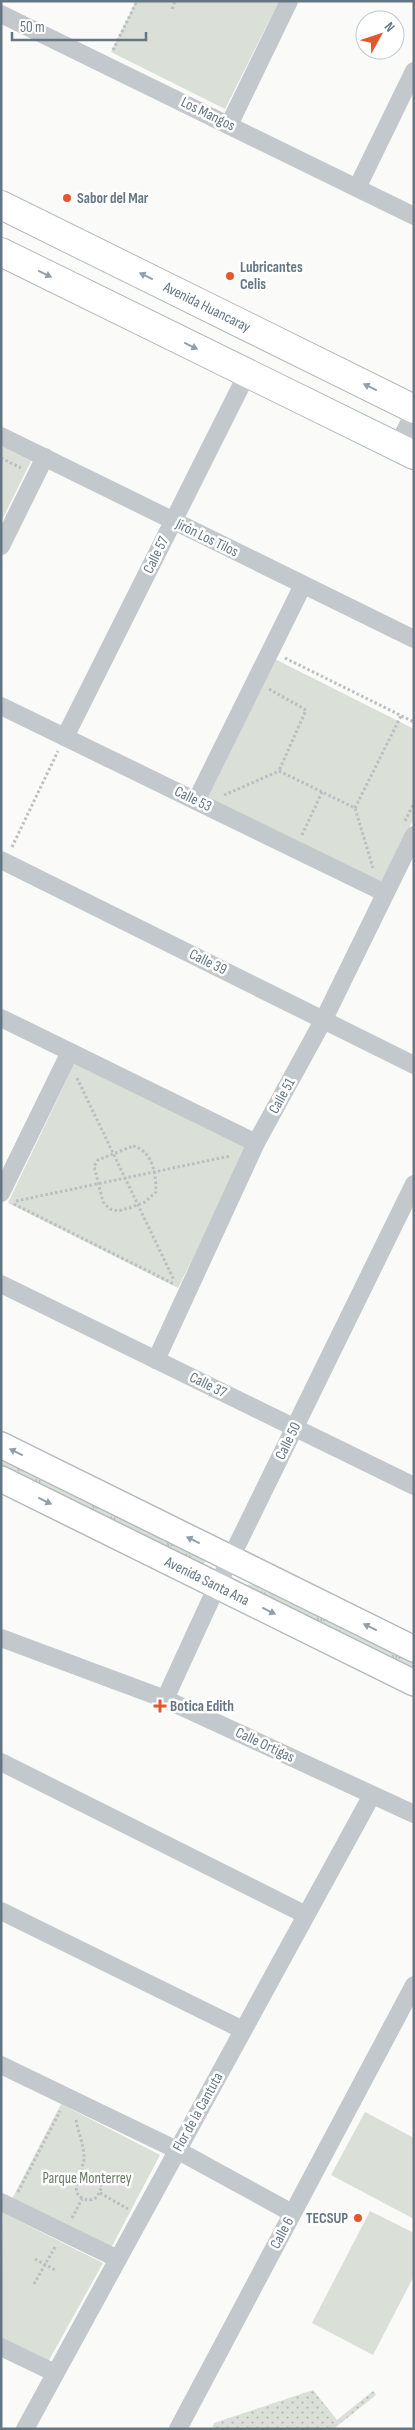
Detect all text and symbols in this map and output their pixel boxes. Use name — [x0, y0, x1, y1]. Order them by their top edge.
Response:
scale bar — [12, 10, 146, 42]
north arrow — [355, 10, 405, 60]
text: 50 m — [20, 18, 45, 37]
text: N — [381, 19, 398, 35]
street label: Los Mangos — [178, 93, 238, 135]
place label: Sabor del Mar — [77, 189, 149, 208]
marker: Sabor del Mar — [61, 192, 73, 204]
place label: Lubricantes Celis — [240, 258, 303, 294]
one-way arrow — [38, 270, 52, 278]
marker: Lubricantes Celis — [224, 270, 236, 282]
one-way arrow — [139, 272, 153, 280]
street label: Avenida Huancaray — [160, 277, 254, 336]
one-way arrow — [184, 342, 198, 350]
one-way arrow — [363, 383, 377, 391]
street label: Jirón Los Tilos — [172, 514, 242, 561]
street label: Calle 57 — [139, 533, 173, 577]
street label: Calle 53 — [171, 782, 215, 816]
street label: Calle 39 — [186, 945, 230, 979]
street label: Calle 51 — [264, 1074, 300, 1117]
street label: Calle 37 — [186, 1368, 230, 1402]
street label: Calle 50 — [271, 1419, 305, 1463]
one-way arrow — [9, 1448, 23, 1456]
one-way arrow — [38, 1497, 52, 1505]
one-way arrow — [186, 1536, 200, 1544]
street label: Avenida Santa Ana — [161, 1552, 253, 1610]
one-way arrow — [262, 1607, 276, 1615]
one-way arrow — [363, 1623, 377, 1631]
place label: Botica Edith — [170, 1697, 234, 1716]
marker: Botica Edith — [154, 1700, 166, 1712]
street label: Calle Ortigas — [232, 1723, 298, 1767]
street label: Flor de la Cantuta — [168, 2069, 228, 2155]
park label: Parque Monterrey — [42, 2169, 132, 2188]
place label: TECSUP — [306, 2209, 348, 2228]
marker: TECSUP — [352, 2212, 364, 2224]
street label: Calle 6 — [266, 2214, 298, 2252]

